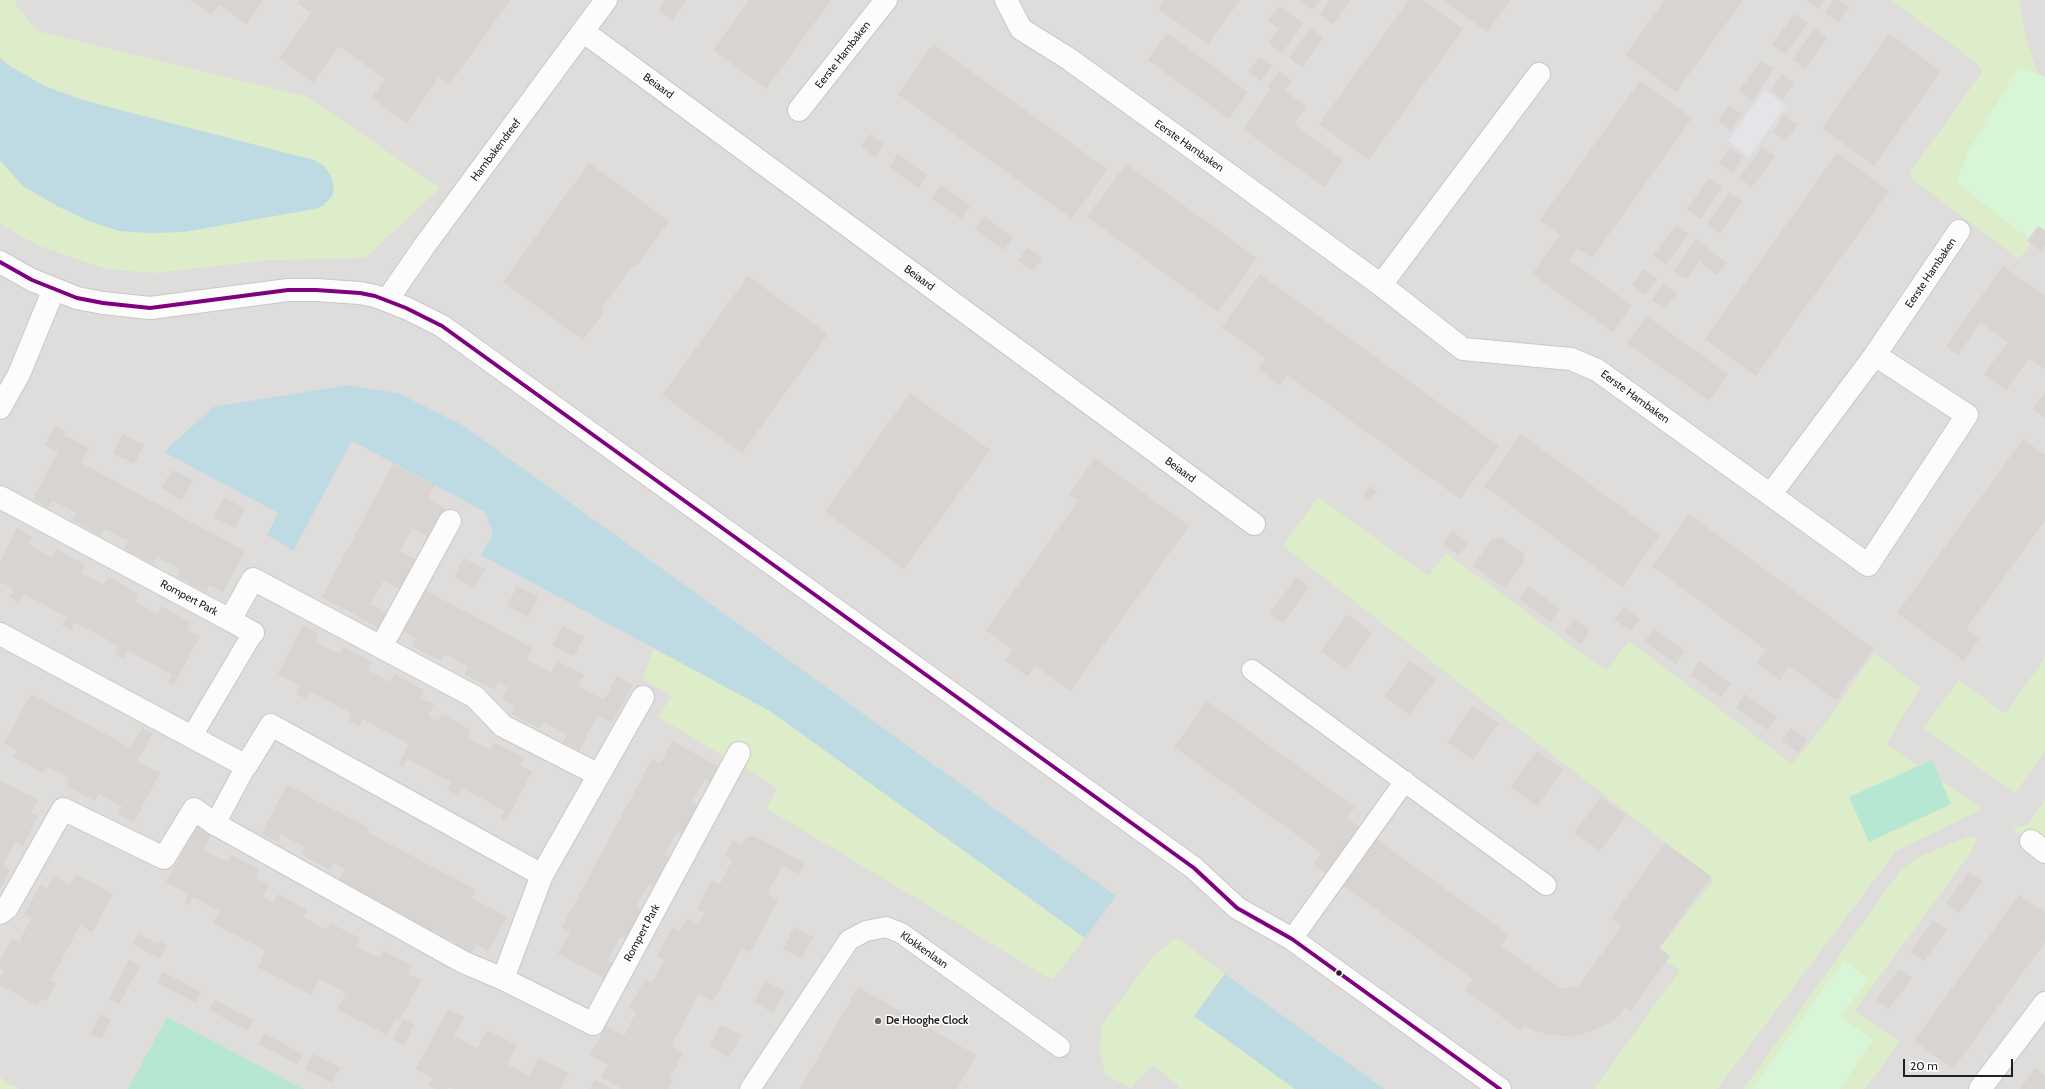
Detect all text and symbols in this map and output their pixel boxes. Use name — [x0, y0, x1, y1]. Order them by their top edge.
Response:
street label: Eerste Hambaken — [813, 19, 873, 91]
street label: Beiaard — [640, 71, 676, 101]
street label: Hambakendreef — [468, 116, 524, 184]
street label: Eerste Hambaken — [1152, 117, 1226, 175]
street label: Eerste Hambaken — [1903, 235, 1959, 311]
street label: Beiaard — [901, 263, 937, 293]
street label: Eerste Hambaken — [1598, 368, 1672, 426]
street label: Beiaard — [1162, 455, 1198, 485]
street label: Rompert Park — [158, 577, 220, 619]
street label: Rompert Park — [621, 902, 663, 964]
street label: Klokkenlaan — [897, 929, 951, 971]
unlabelled marker — [1334, 968, 1344, 978]
place label: De Hooghe Clock — [886, 1014, 968, 1028]
marker: De Hooghe Clock — [873, 1016, 883, 1026]
scale bar — [1905, 1051, 2015, 1077]
text: 20 m — [1910, 1058, 1938, 1073]

